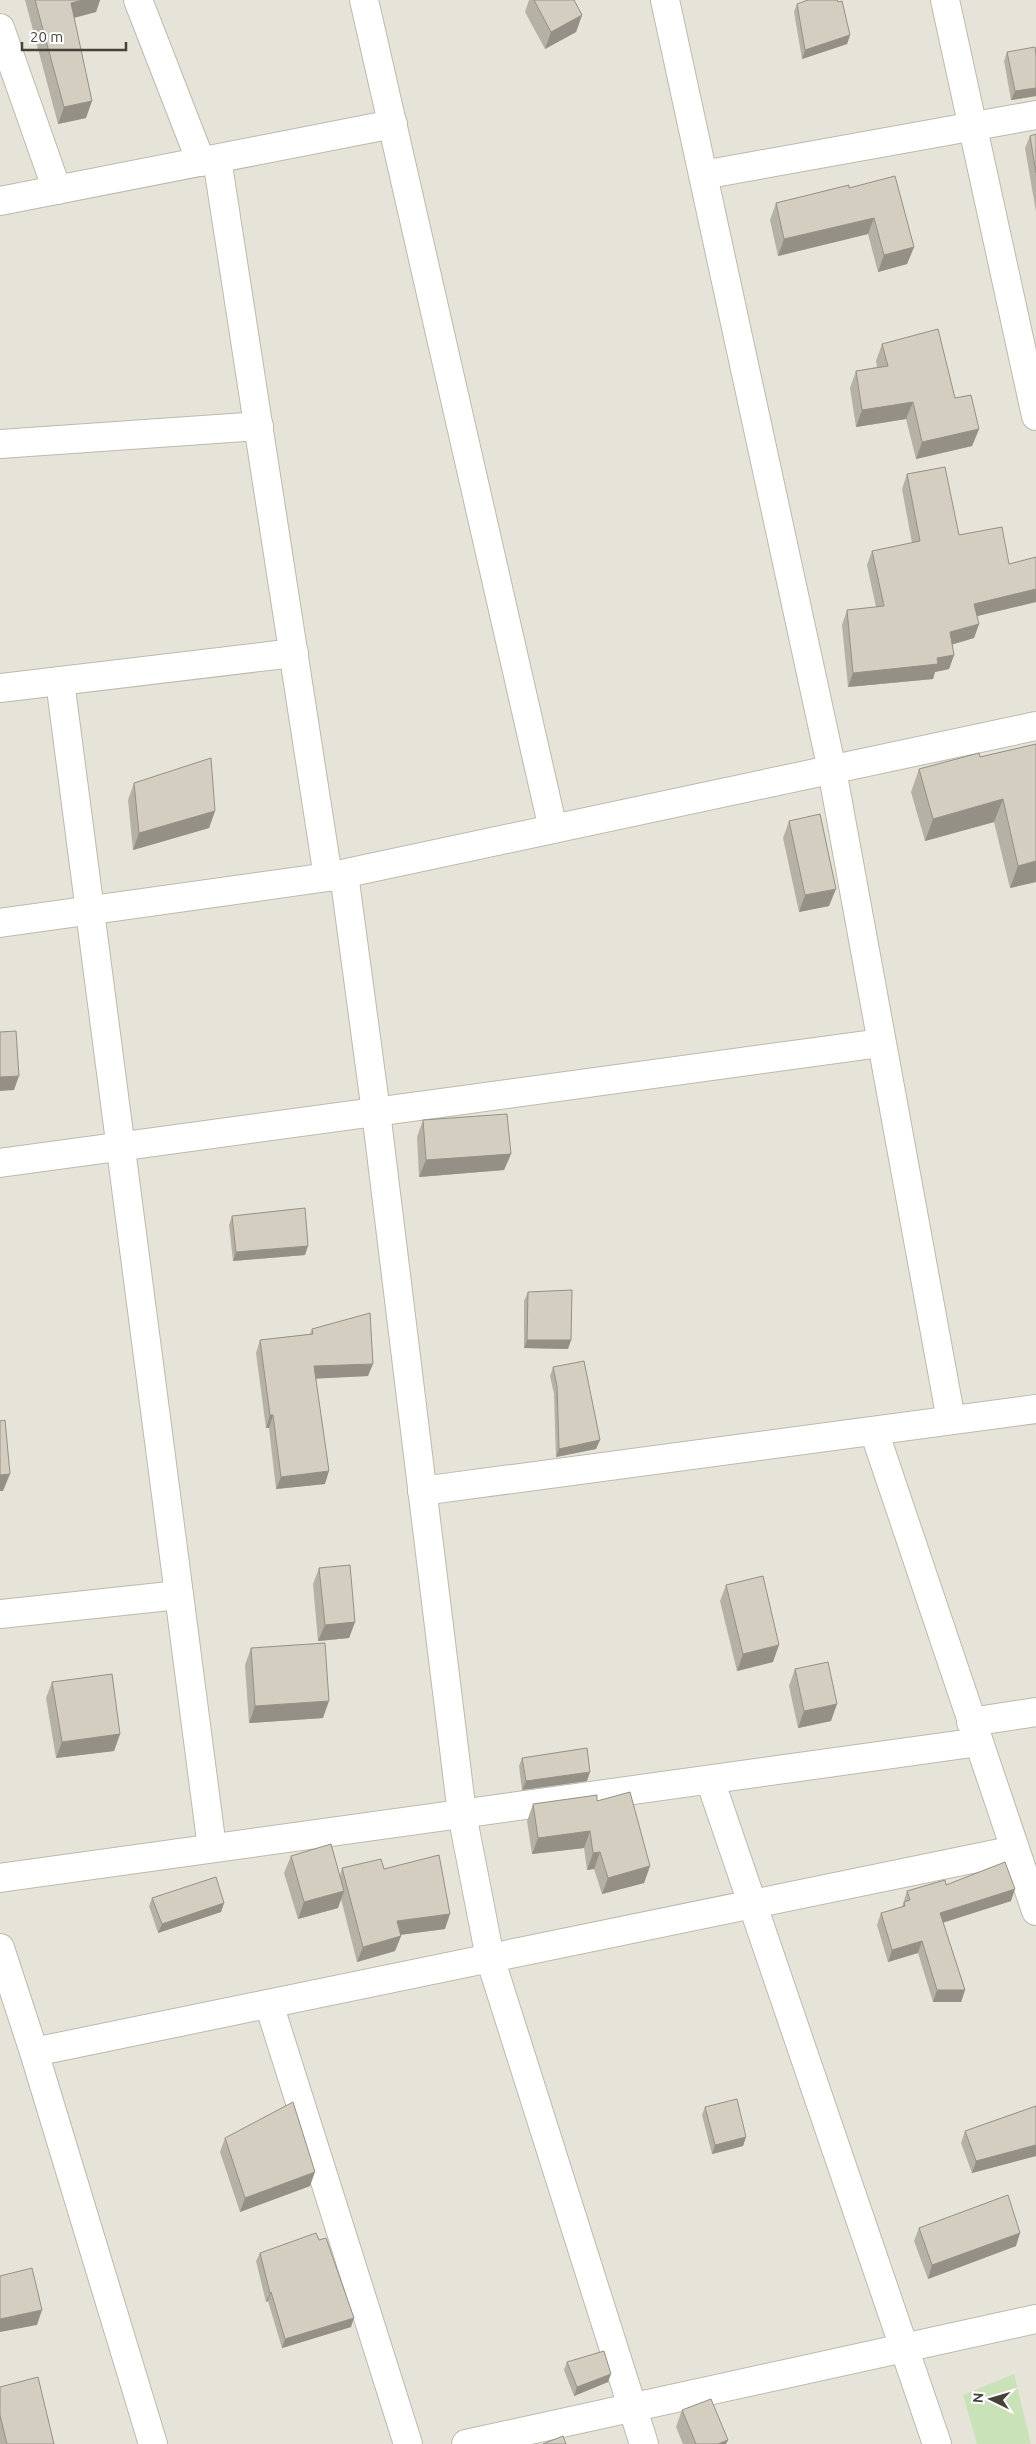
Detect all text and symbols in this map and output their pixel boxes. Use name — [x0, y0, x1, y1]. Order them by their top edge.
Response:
scale bar — [22, 20, 126, 52]
text: 20 m — [30, 28, 63, 45]
north arrow — [966, 2374, 1016, 2424]
text: N — [970, 2392, 986, 2404]

